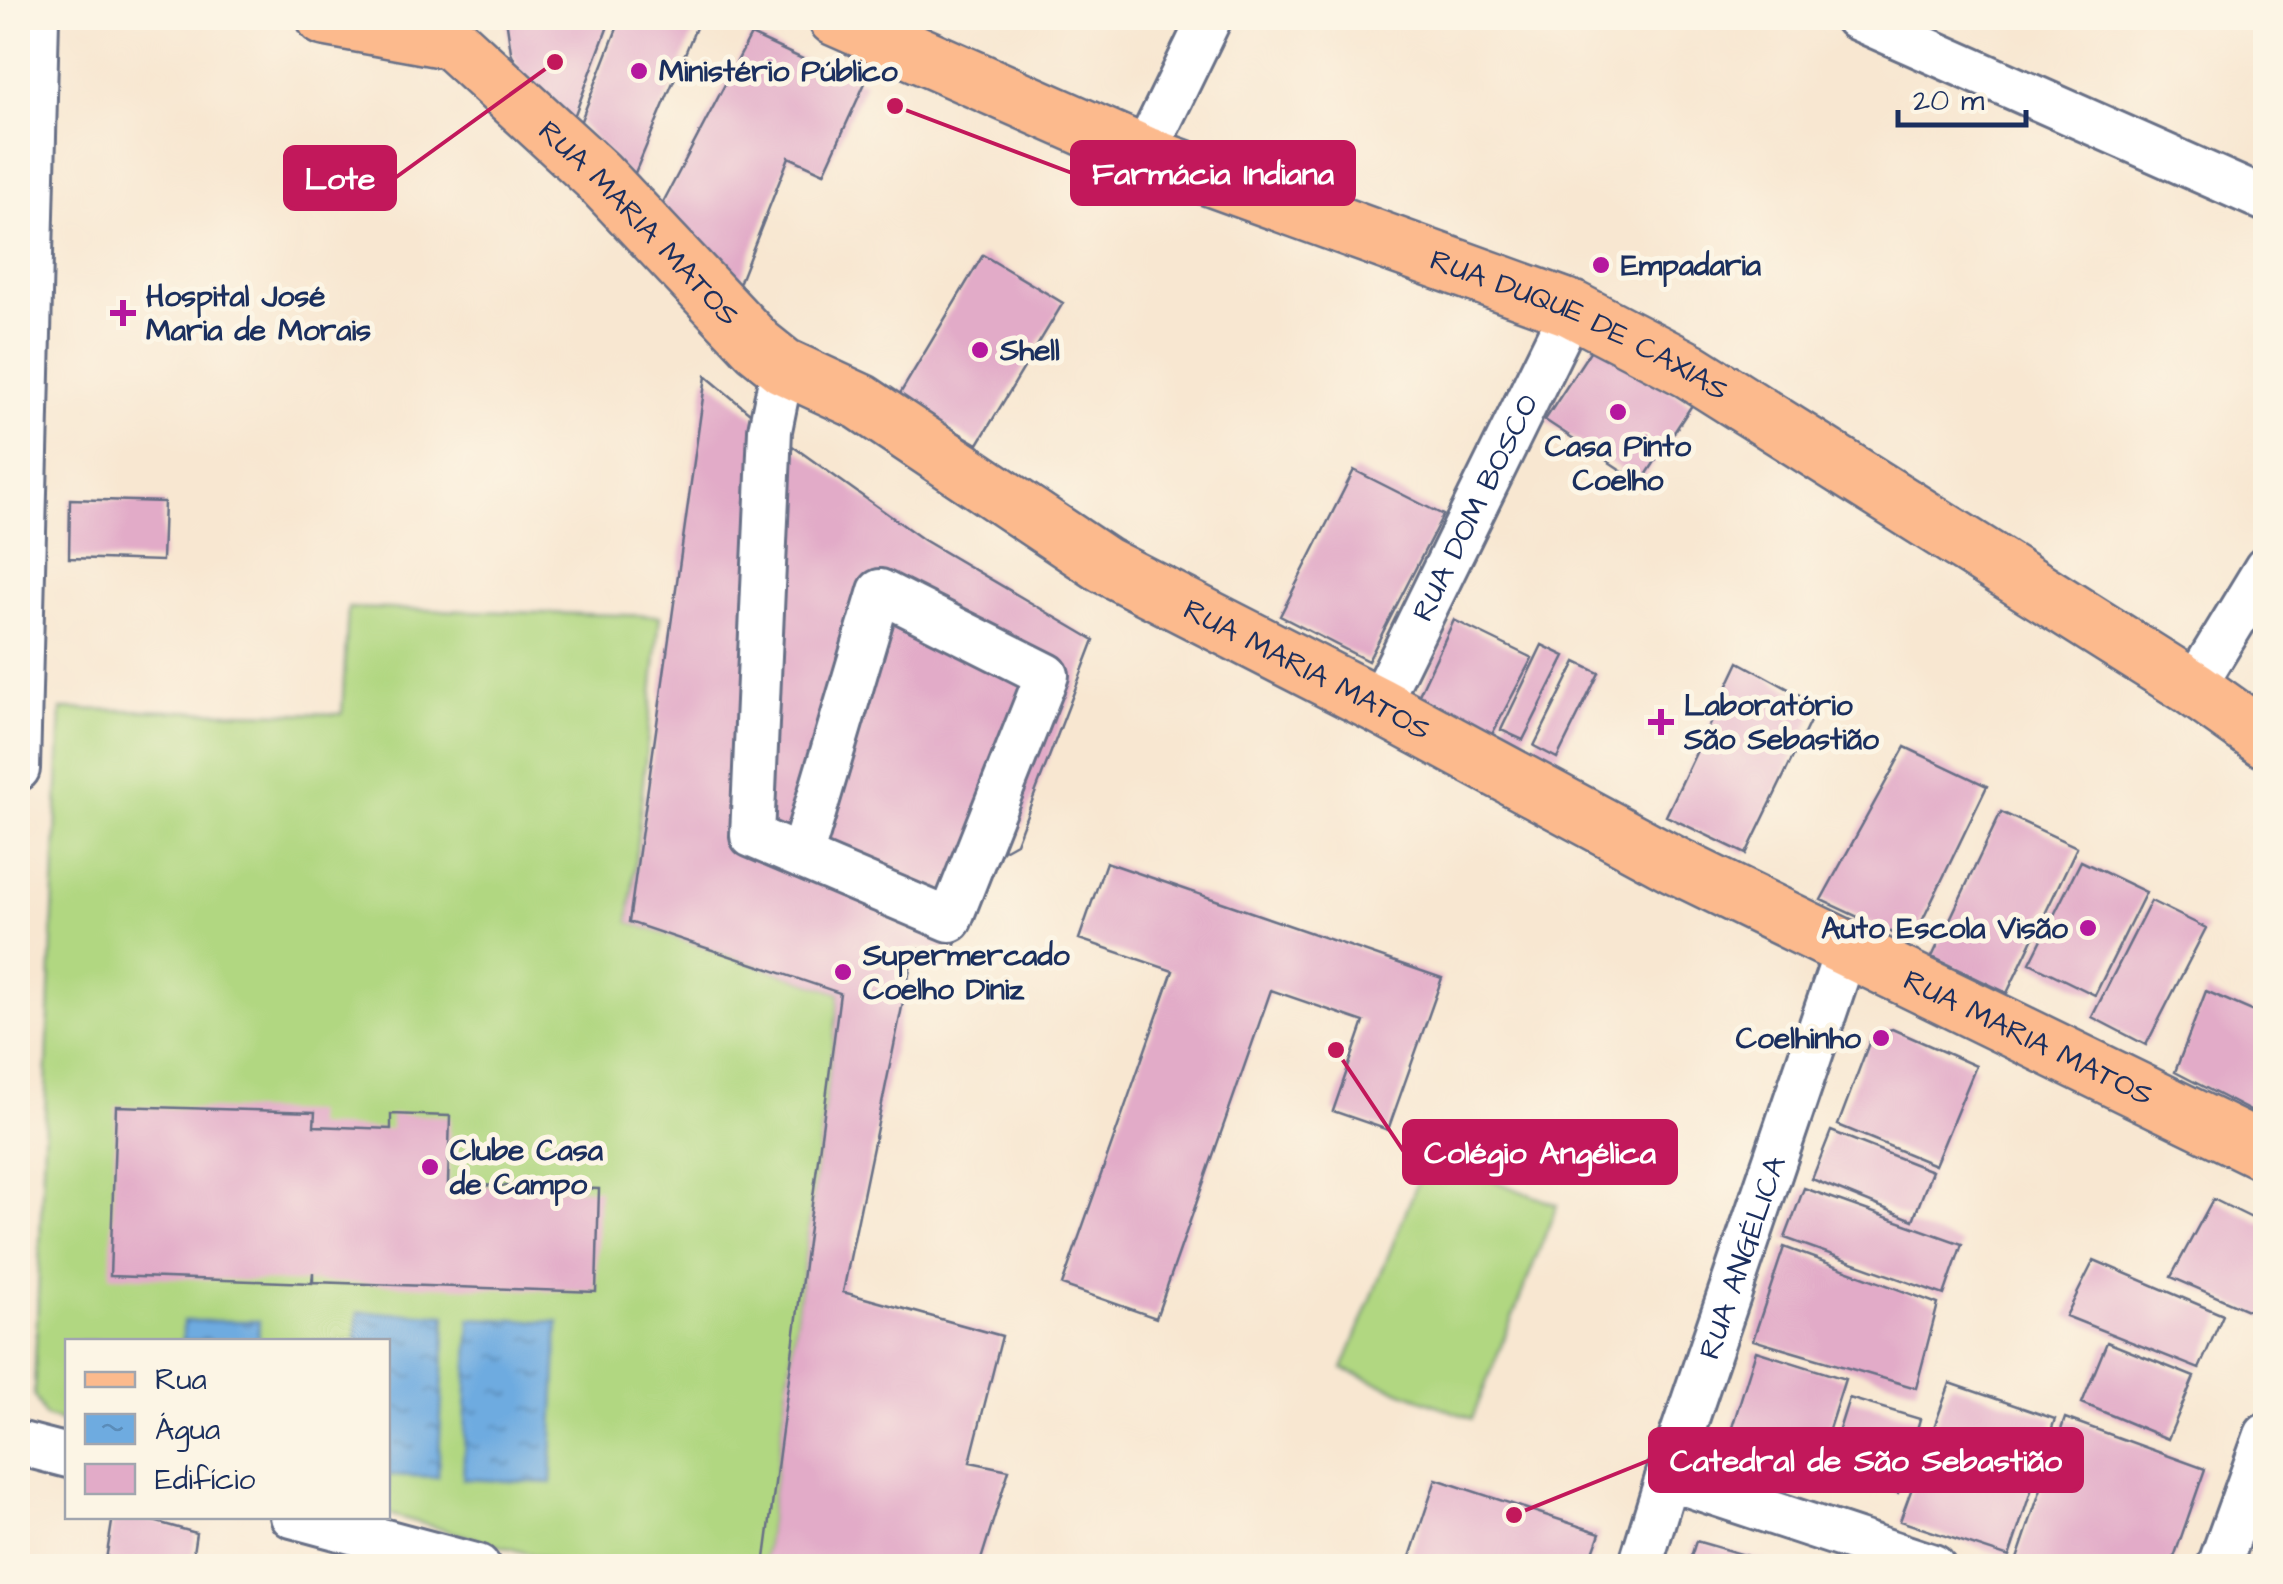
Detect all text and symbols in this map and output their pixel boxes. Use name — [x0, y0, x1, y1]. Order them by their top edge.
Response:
place label: Ministério Público — [659, 51, 898, 93]
marker: Ministério Público — [628, 60, 650, 82]
scale bar — [1898, 65, 2026, 127]
text: 20 m — [1913, 80, 1985, 122]
street label: RUA MARIA MATOS — [529, 111, 749, 336]
callout: Farmácia Indiana — [1072, 142, 1354, 204]
callout: Lote — [285, 147, 395, 209]
text: Farmácia Indiana — [1092, 152, 1335, 197]
text: Lote — [305, 157, 375, 202]
street label: RUA DUQUE DE CAXIAS — [1424, 239, 1736, 412]
place label: Empadaria — [1621, 245, 1762, 288]
marker: Empadaria — [1590, 254, 1612, 276]
place label: Hospital José Maria de Morais — [146, 276, 371, 352]
marker: Hospital José Maria de Morais — [110, 300, 136, 326]
place label: Shell — [999, 330, 1060, 372]
marker: Shell — [969, 339, 991, 361]
street label: RUA DOM BOSCO — [1402, 387, 1549, 628]
marker: Casa Pinto Coelho — [1607, 401, 1629, 423]
place label: Casa Pinto Coelho — [1545, 426, 1691, 502]
street label: RUA MARIA MATOS — [1176, 589, 1438, 751]
place label: Laboratório São Sebastião — [1683, 685, 1879, 761]
marker: Laboratório São Sebastião — [1648, 709, 1674, 735]
place label: Auto Escola Visão — [1821, 908, 2068, 950]
marker: Auto Escola Visão — [2077, 917, 2099, 939]
place label: Supermercado Coelho Diniz — [862, 935, 1070, 1011]
street label: RUA MARIA MATOS — [1896, 960, 2160, 1117]
marker: Supermercado Coelho Diniz — [832, 961, 854, 983]
place label: Coelhinho — [1736, 1018, 1861, 1060]
marker: Coelhinho — [1870, 1027, 1892, 1049]
callout: Colégio Angélica — [1404, 1121, 1676, 1183]
place label: Clube Casa de Campo — [449, 1130, 604, 1207]
text: Colégio Angélica — [1424, 1131, 1657, 1177]
street label: RUA ANGÉLICA — [1689, 1151, 1797, 1365]
marker: Clube Casa de Campo — [419, 1156, 441, 1178]
legend — [65, 1339, 390, 1519]
text: Rua — [155, 1359, 207, 1401]
text: Água — [155, 1409, 220, 1452]
callout: Catedral de São Sebastião — [1650, 1429, 2082, 1491]
text: Catedral de São Sebastião — [1670, 1439, 2063, 1484]
text: Edifício — [155, 1459, 256, 1501]

